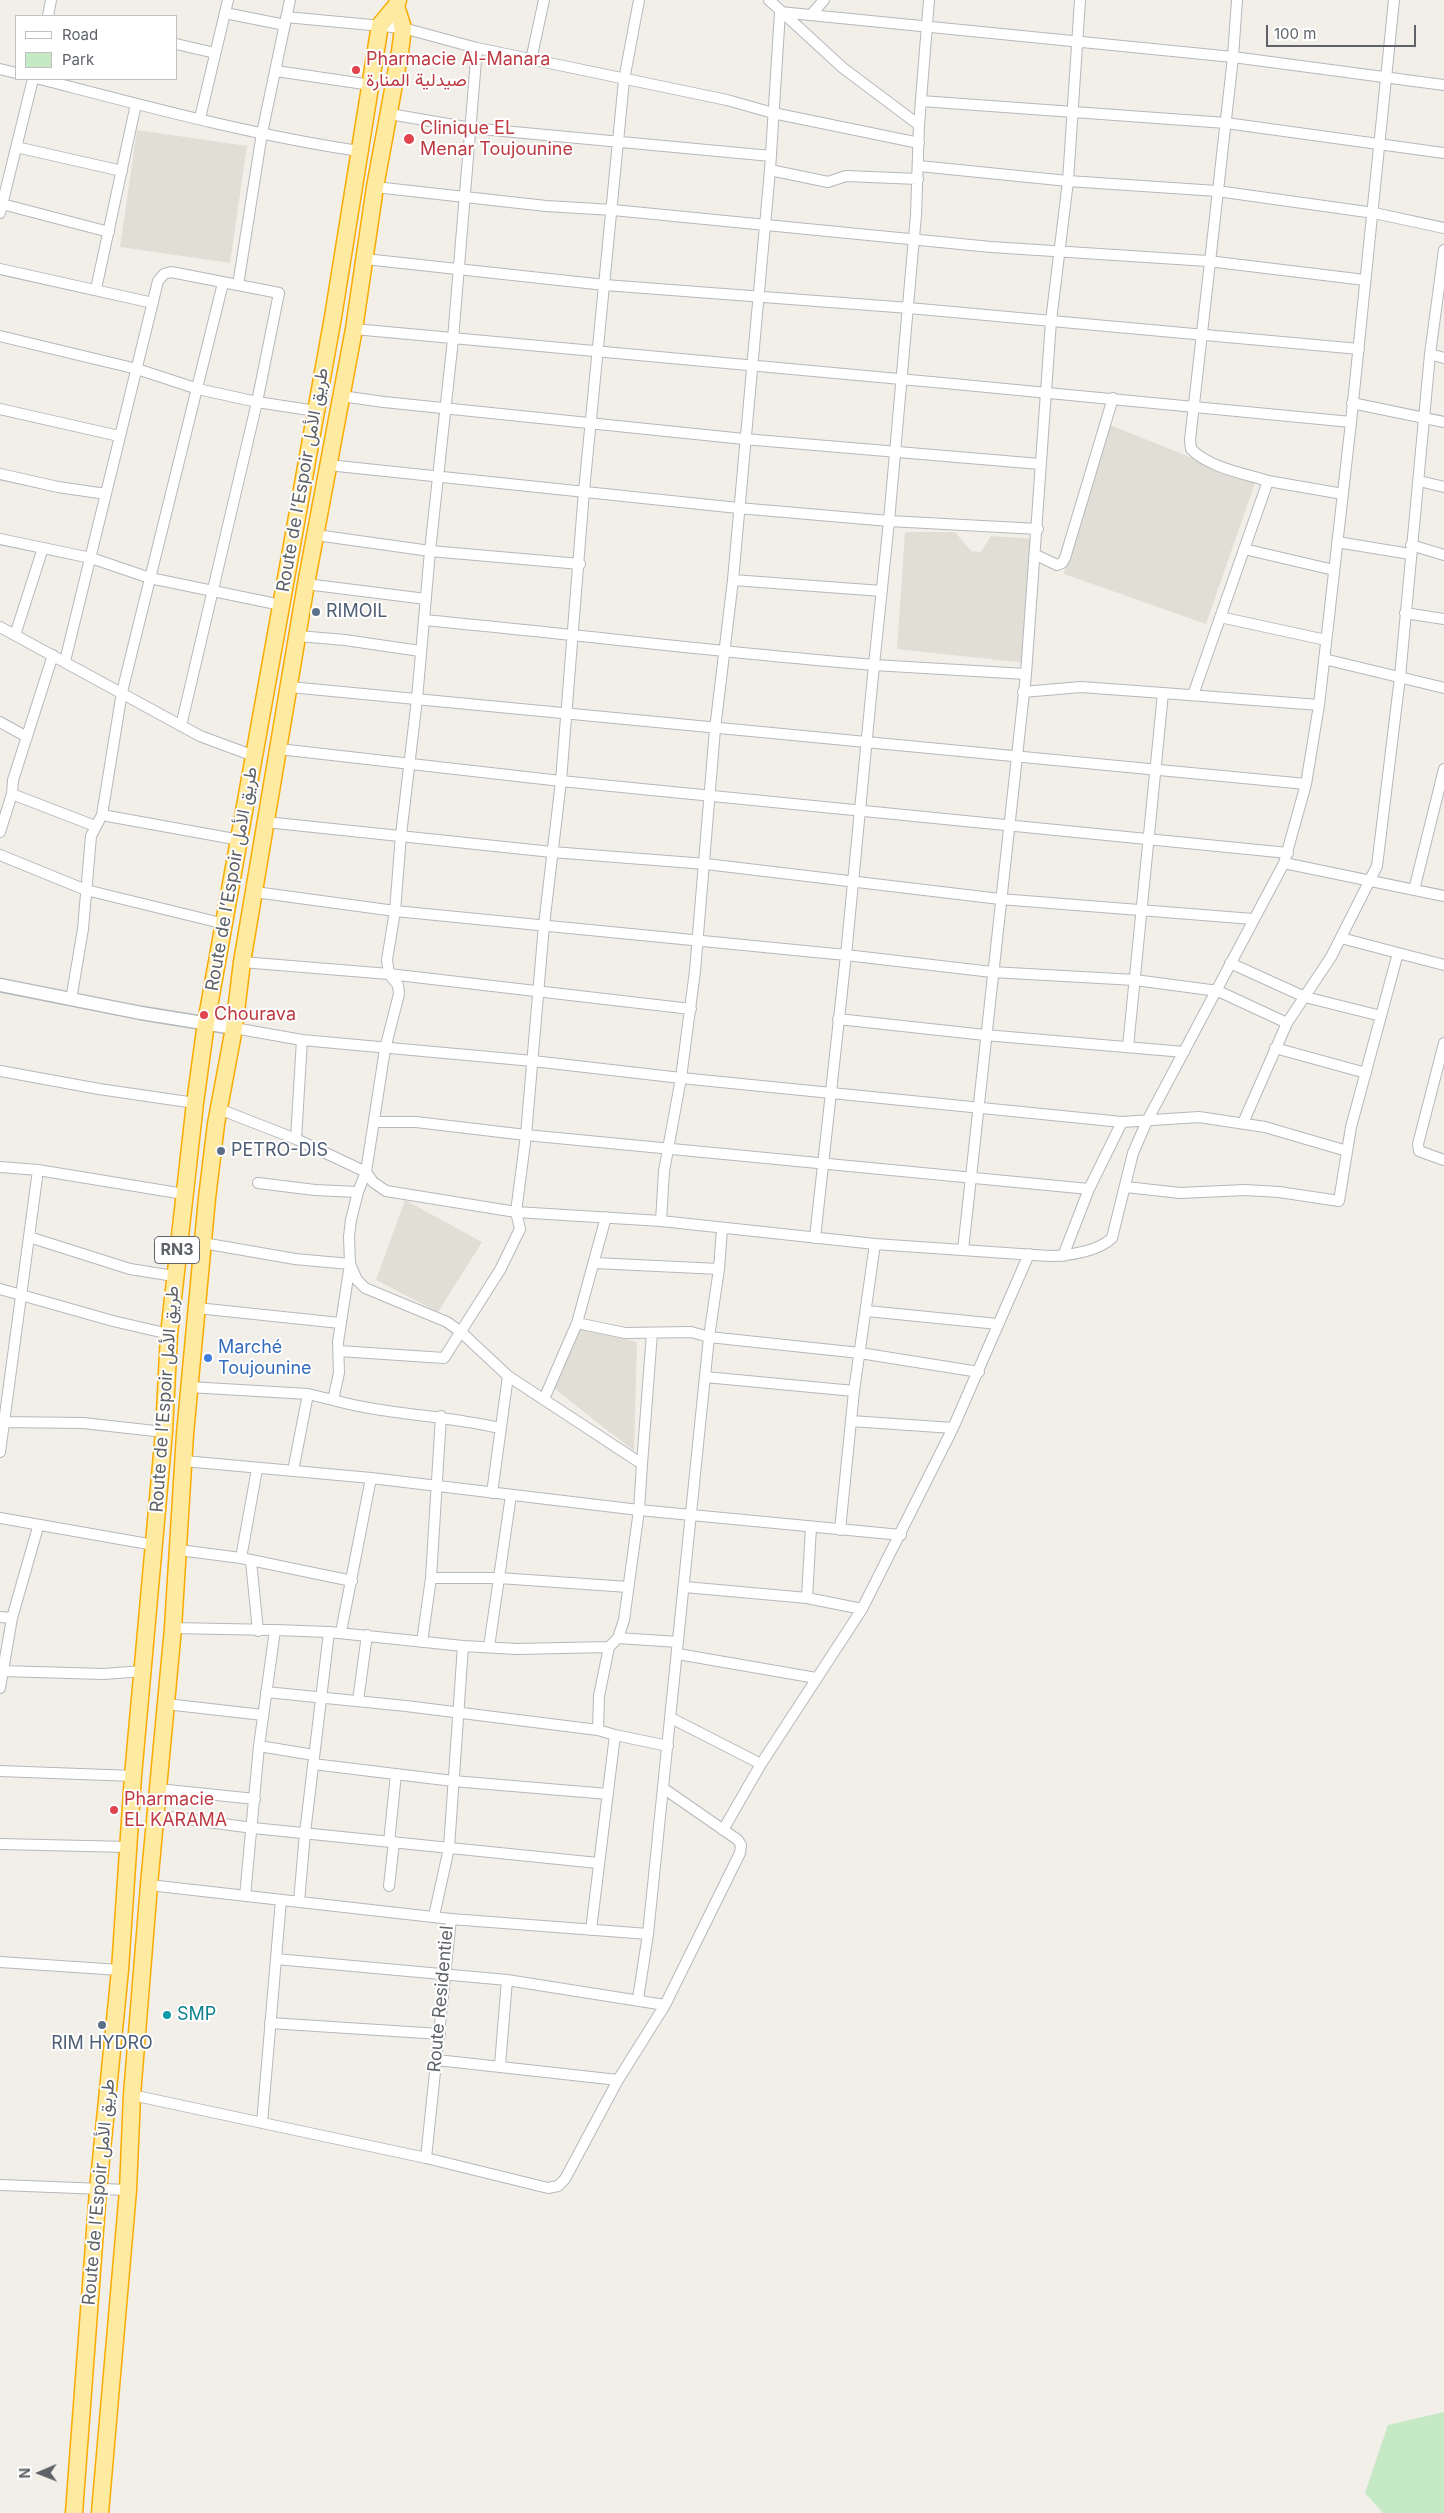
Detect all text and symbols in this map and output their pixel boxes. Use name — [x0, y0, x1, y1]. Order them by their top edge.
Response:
legend — [15, 15, 178, 80]
scale bar — [1269, 15, 1419, 47]
text: 100 m — [1274, 24, 1316, 43]
text: Road — [62, 25, 98, 44]
place label: Pharmacie Al-Manara صيدلية المنارة — [366, 49, 550, 92]
text: Park — [62, 50, 94, 69]
marker: Pharmacie Al-Manara صيدلية المنارة — [350, 64, 362, 76]
place label: Clinique EL Menar Toujounine — [420, 118, 573, 160]
marker: Clinique EL Menar Toujounine — [402, 132, 416, 146]
street label: Route de l’Espoir طريق الأمل — [273, 366, 333, 594]
place label: RIMOIL — [326, 601, 387, 623]
marker: RIMOIL — [310, 606, 322, 618]
street label: Route de l’Espoir طريق الأمل — [202, 765, 262, 993]
place label: Chourava — [214, 1004, 296, 1026]
marker: Chourava — [198, 1009, 210, 1021]
place label: PETRO-DIS — [231, 1140, 328, 1162]
marker: PETRO-DIS — [215, 1145, 227, 1157]
road number: RN3 — [154, 1236, 200, 1264]
street label: Route de l’Espoir طريق الأمل — [146, 1285, 184, 1513]
place label: Marché Toujounine — [218, 1337, 312, 1380]
marker: Marché Toujounine — [202, 1352, 214, 1364]
place label: Pharmacie EL KARAMA — [124, 1789, 227, 1832]
marker: Pharmacie EL KARAMA — [108, 1804, 120, 1816]
street label: Route Residentiel — [424, 1925, 458, 2073]
place label: SMP — [177, 2004, 216, 2026]
marker: SMP — [161, 2009, 173, 2021]
marker: RIM HYDRO — [96, 2019, 108, 2031]
place label: RIM HYDRO — [51, 2033, 153, 2055]
street label: Route de l’Espoir طريق الأمل — [78, 2078, 120, 2306]
north arrow — [15, 2448, 65, 2498]
text: N — [16, 2468, 33, 2479]

